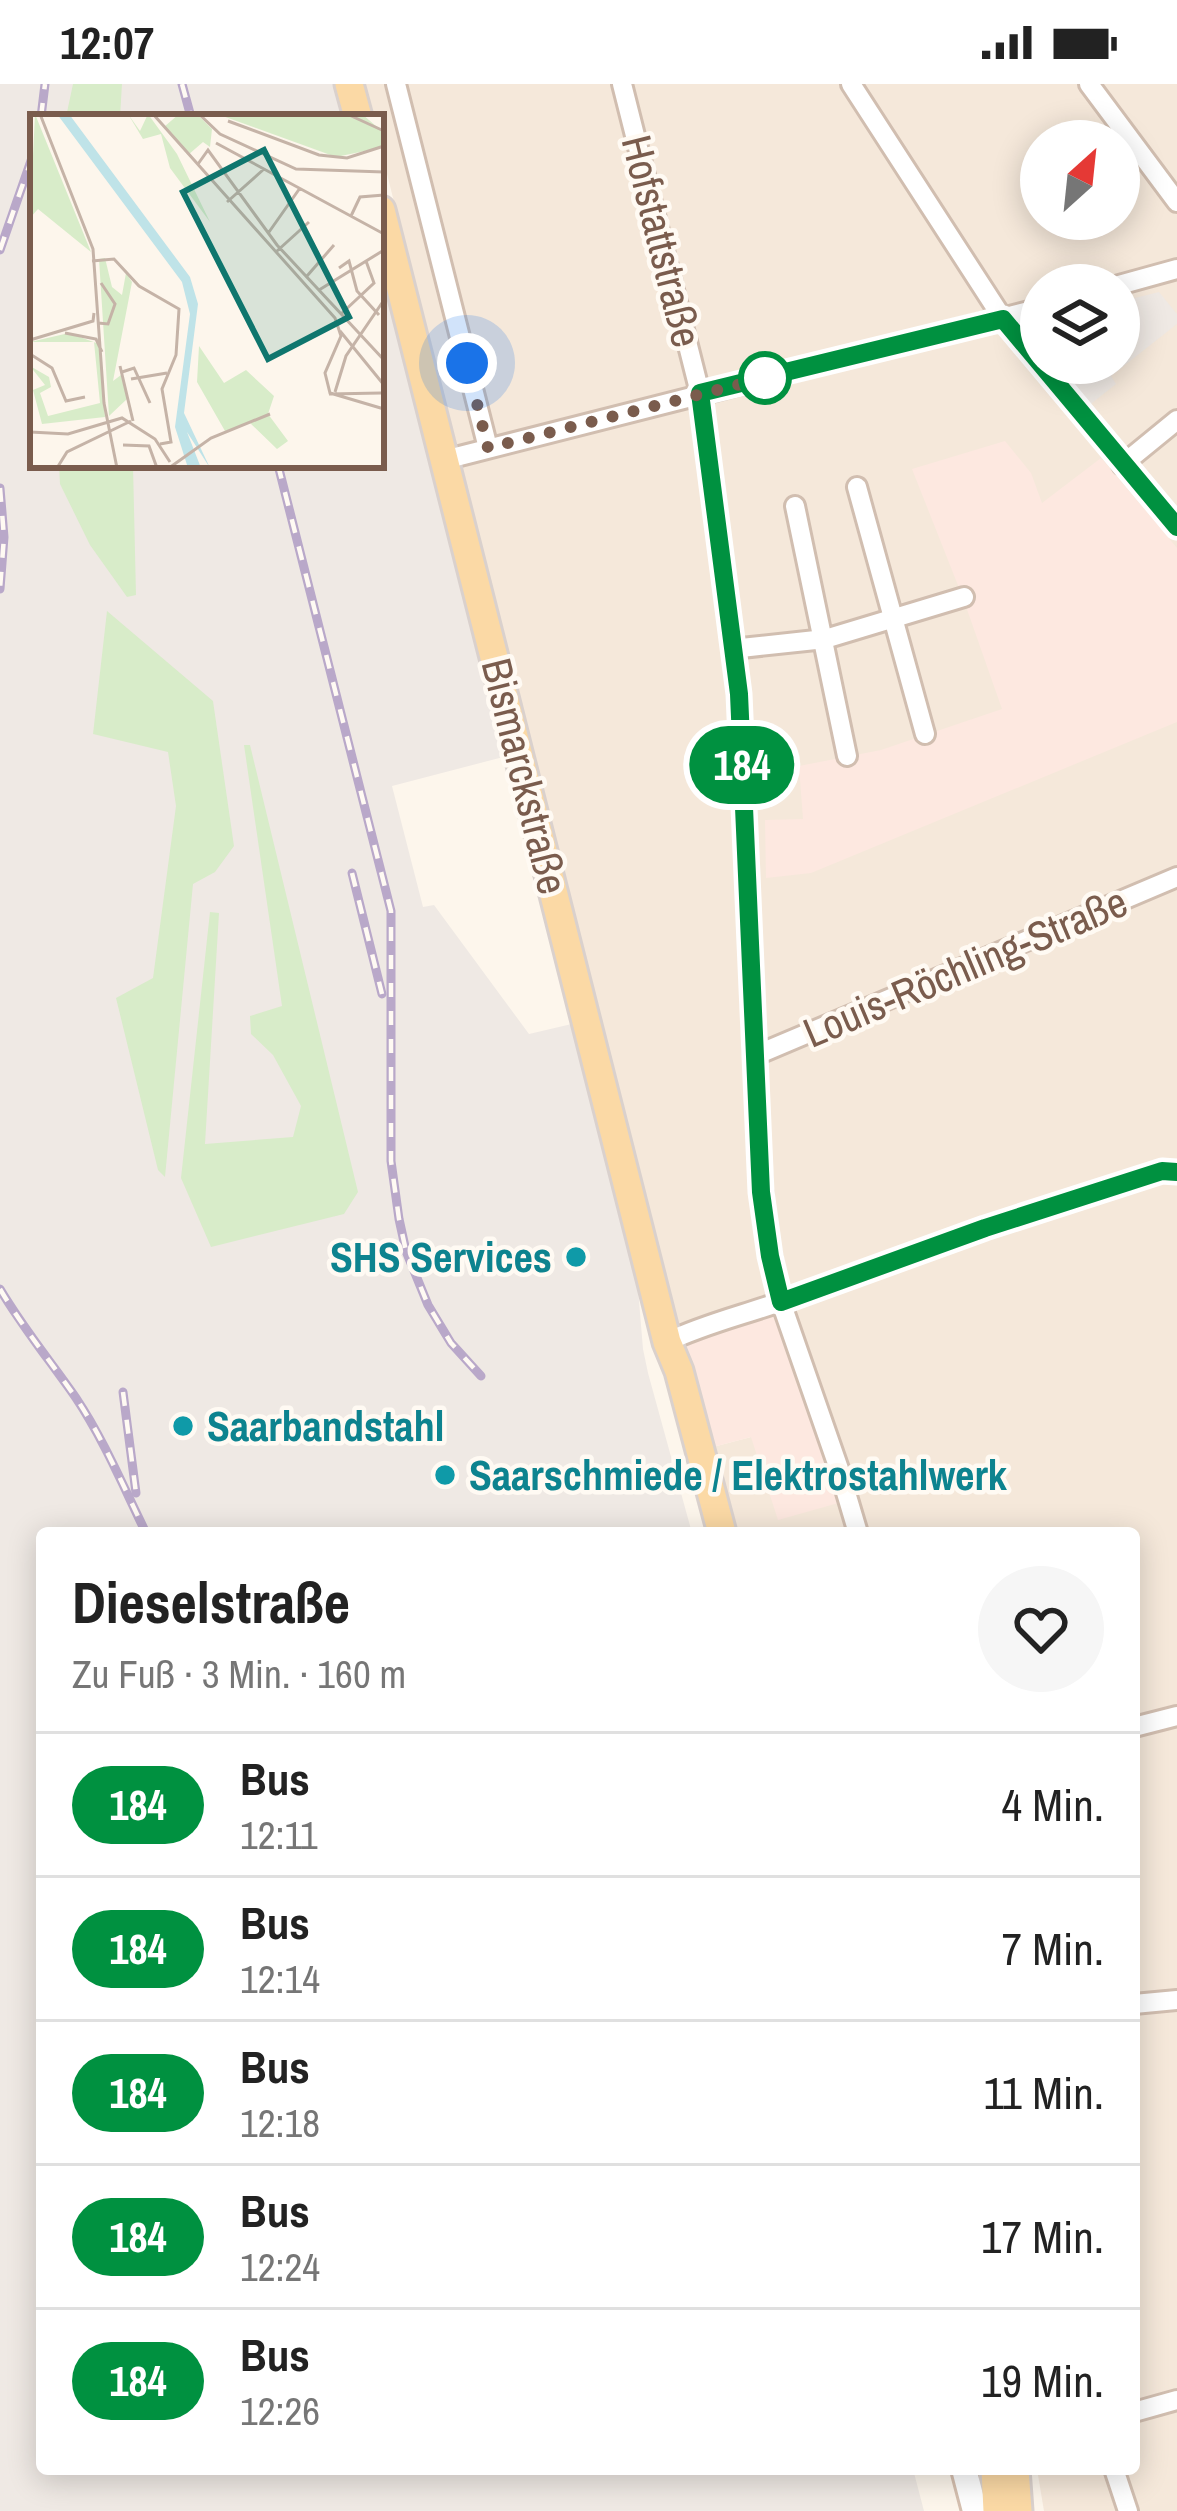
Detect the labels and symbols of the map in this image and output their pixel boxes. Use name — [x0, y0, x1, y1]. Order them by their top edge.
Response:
inset map — [30, 114, 384, 468]
north arrow — [1020, 120, 1140, 240]
street label: Hofstattstraße — [609, 129, 715, 353]
your location — [437, 333, 497, 393]
unlabelled marker — [740, 353, 790, 403]
street label: Bismarckstraße — [469, 652, 581, 900]
line badge: 184 — [673, 726, 811, 804]
street label: Louis-Röchling-Straße — [795, 874, 1135, 1060]
place label: SHS Services — [330, 1229, 552, 1285]
marker: SHS Services — [563, 1244, 589, 1270]
place label: Saarbandstahl — [207, 1398, 444, 1454]
marker: Saarbandstahl — [170, 1413, 196, 1439]
place label: Saarschmiede / Elektrostahlwerk — [469, 1447, 1008, 1503]
marker: Saarschmiede / Elektrostahlwerk — [432, 1462, 458, 1488]

